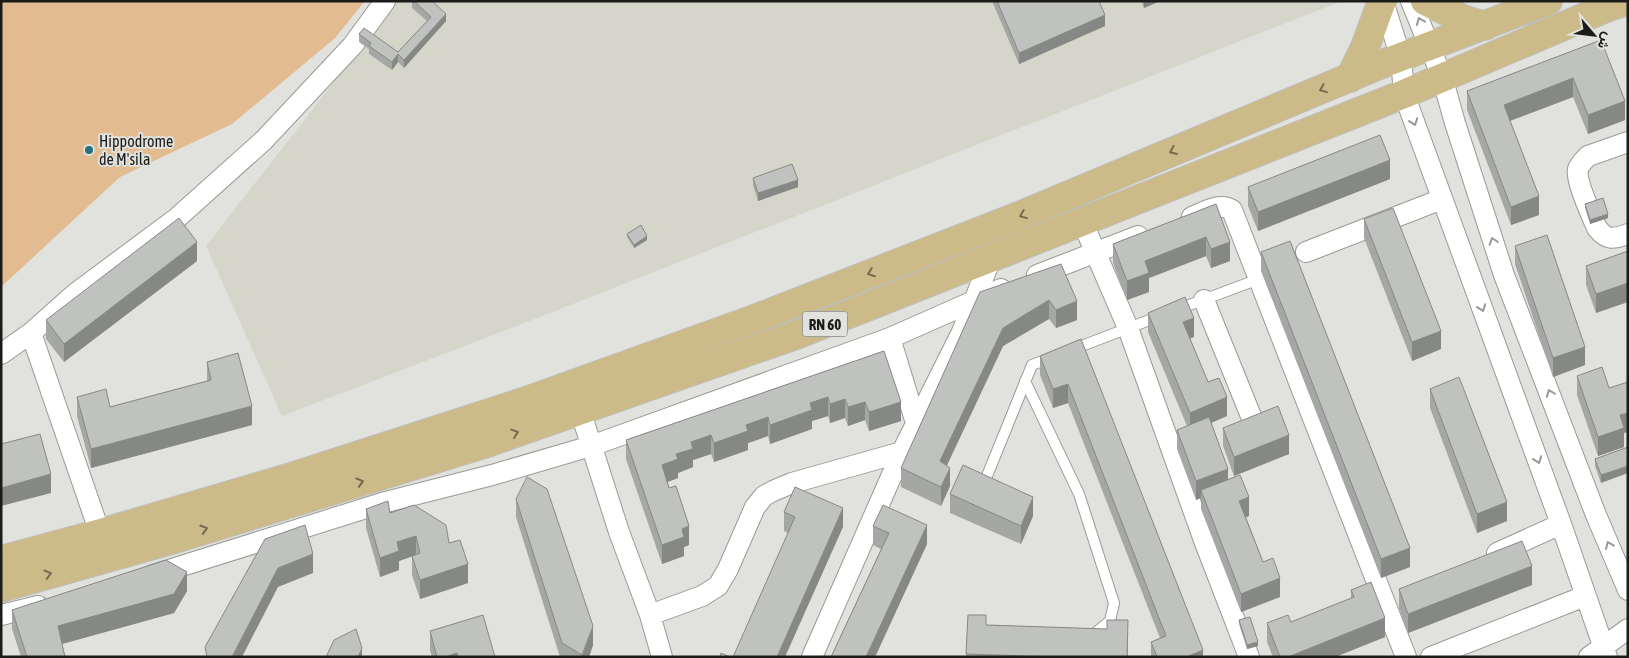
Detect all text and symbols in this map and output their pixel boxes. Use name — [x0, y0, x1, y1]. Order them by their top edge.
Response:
north arrow — [1569, 10, 1619, 60]
one-way arrow — [1415, 17, 1426, 26]
text: ش — [1594, 29, 1616, 52]
one-way arrow — [1319, 83, 1328, 94]
one-way arrow — [1408, 117, 1418, 126]
place label: Hippodrome de M'sila — [99, 132, 173, 168]
marker: Hippodrome de M'sila — [83, 144, 95, 156]
one-way arrow — [1169, 145, 1178, 156]
one-way arrow — [1019, 208, 1028, 219]
one-way arrow — [1489, 238, 1499, 246]
one-way arrow — [868, 267, 876, 277]
one-way arrow — [1476, 303, 1486, 312]
road number: RN 60 — [802, 312, 848, 336]
one-way arrow — [1546, 390, 1556, 398]
one-way arrow — [510, 429, 518, 439]
one-way arrow — [1532, 456, 1542, 464]
one-way arrow — [355, 477, 363, 487]
one-way arrow — [200, 525, 208, 535]
one-way arrow — [1604, 541, 1615, 550]
one-way arrow — [44, 569, 52, 580]

